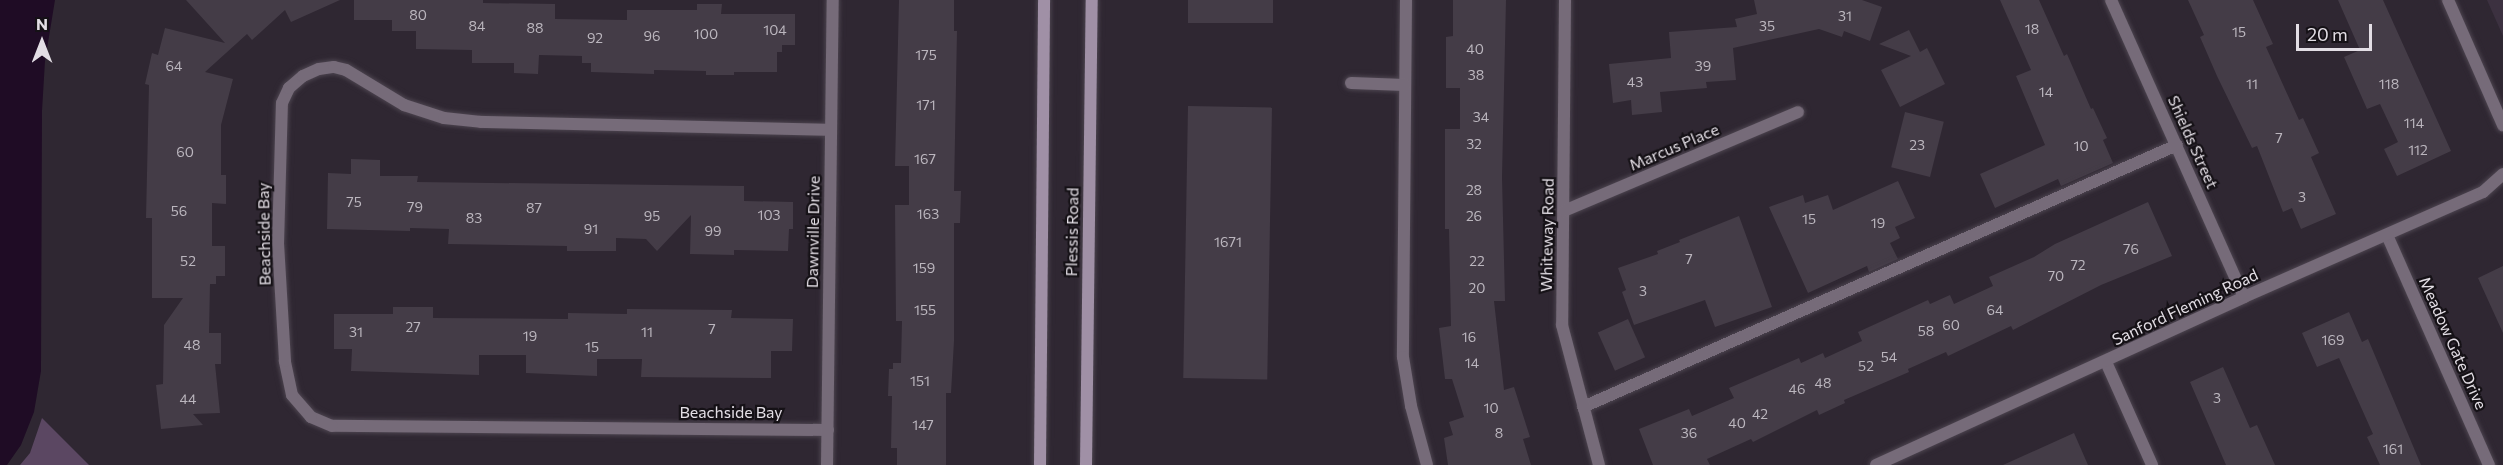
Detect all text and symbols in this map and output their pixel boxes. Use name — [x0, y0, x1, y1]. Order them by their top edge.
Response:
house number: 80 — [409, 7, 427, 23]
house number: 31 — [1838, 8, 1852, 24]
north arrow — [12, 12, 72, 72]
scale bar — [2299, 12, 2376, 50]
text: N — [36, 14, 48, 33]
house number: 84 — [469, 18, 485, 34]
house number: 35 — [1759, 18, 1775, 34]
house number: 88 — [527, 20, 543, 36]
house number: 18 — [2025, 21, 2039, 37]
house number: 104 — [763, 22, 787, 38]
text: 20 m — [2307, 23, 2348, 45]
house number: 15 — [2232, 24, 2246, 40]
house number: 100 — [694, 26, 718, 42]
house number: 96 — [644, 28, 660, 44]
house number: 92 — [587, 30, 603, 46]
house number: 40 — [1466, 41, 1484, 57]
house number: 175 — [915, 47, 937, 63]
house number: 64 — [166, 58, 182, 74]
house number: 39 — [1695, 58, 1711, 74]
house number: 38 — [1468, 67, 1484, 83]
house number: 43 — [1627, 74, 1643, 90]
house number: 11 — [2246, 76, 2258, 92]
house number: 118 — [2379, 76, 2399, 92]
house number: 14 — [2039, 84, 2053, 100]
street label: Shields Street — [2164, 92, 2222, 192]
house number: 171 — [916, 97, 936, 113]
house number: 34 — [1473, 109, 1489, 125]
house number: 114 — [2404, 115, 2424, 131]
street label: Marcus Place — [1626, 119, 1722, 175]
house number: 7 — [2275, 130, 2283, 146]
house number: 32 — [1466, 136, 1482, 152]
house number: 23 — [1909, 137, 1925, 153]
house number: 10 — [2073, 138, 2089, 154]
house number: 112 — [2408, 142, 2428, 158]
house number: 60 — [176, 144, 194, 160]
house number: 167 — [914, 151, 936, 167]
street label: Dawnville Drive — [802, 176, 824, 288]
street label: Whiteway Road — [1536, 178, 1558, 292]
street label: Beachside Bay — [254, 182, 274, 286]
house number: 28 — [1466, 182, 1482, 198]
street label: Plessis Road — [1062, 187, 1082, 277]
house number: 3 — [2298, 189, 2306, 205]
house number: 75 — [346, 194, 362, 210]
house number: 79 — [407, 199, 423, 215]
house number: 87 — [526, 200, 542, 216]
house number: 56 — [171, 203, 187, 219]
house number: 163 — [917, 206, 939, 222]
house number: 103 — [757, 207, 781, 223]
house number: 95 — [644, 208, 660, 224]
house number: 26 — [1466, 208, 1482, 224]
house number: 83 — [466, 210, 482, 226]
house number: 15 — [1802, 211, 1816, 227]
house number: 19 — [1871, 215, 1885, 231]
house number: 91 — [584, 221, 598, 237]
house number: 99 — [705, 223, 721, 239]
house number: 1671 — [1214, 234, 1242, 250]
house number: 76 — [2123, 241, 2139, 257]
house number: 7 — [1685, 251, 1693, 267]
house number: 52 — [180, 253, 196, 269]
house number: 22 — [1469, 253, 1485, 269]
house number: 72 — [2070, 257, 2086, 273]
house number: 159 — [913, 260, 935, 276]
street label: Sanford Fleming Road — [2109, 265, 2261, 349]
house number: 70 — [2048, 268, 2064, 284]
street label: Meadow Gate Drive — [2415, 274, 2491, 412]
house number: 20 — [1469, 280, 1485, 296]
house number: 3 — [1639, 283, 1647, 299]
house number: 155 — [914, 302, 936, 318]
house number: 64 — [1987, 302, 2003, 318]
house number: 60 — [1942, 317, 1960, 333]
house number: 27 — [405, 319, 421, 335]
house number: 7 — [708, 321, 716, 337]
house number: 58 — [1918, 323, 1934, 339]
house number: 31 — [349, 324, 363, 340]
house number: 11 — [641, 324, 653, 340]
house number: 19 — [523, 328, 537, 344]
house number: 16 — [1462, 329, 1476, 345]
house number: 169 — [2322, 332, 2344, 348]
house number: 48 — [184, 337, 200, 353]
house number: 15 — [585, 339, 599, 355]
house number: 54 — [1881, 349, 1897, 365]
house number: 14 — [1465, 355, 1479, 371]
house number: 52 — [1858, 358, 1874, 374]
house number: 151 — [910, 373, 930, 389]
house number: 48 — [1815, 375, 1831, 391]
house number: 46 — [1789, 381, 1805, 397]
house number: 3 — [2213, 390, 2221, 406]
house number: 44 — [180, 391, 196, 407]
house number: 10 — [1483, 400, 1499, 416]
street label: Beachside Bay — [679, 402, 783, 422]
house number: 42 — [1752, 406, 1768, 422]
house number: 40 — [1728, 415, 1746, 431]
house number: 147 — [912, 417, 934, 433]
house number: 8 — [1495, 425, 1503, 441]
house number: 36 — [1681, 425, 1697, 441]
house number: 161 — [2383, 441, 2403, 457]

